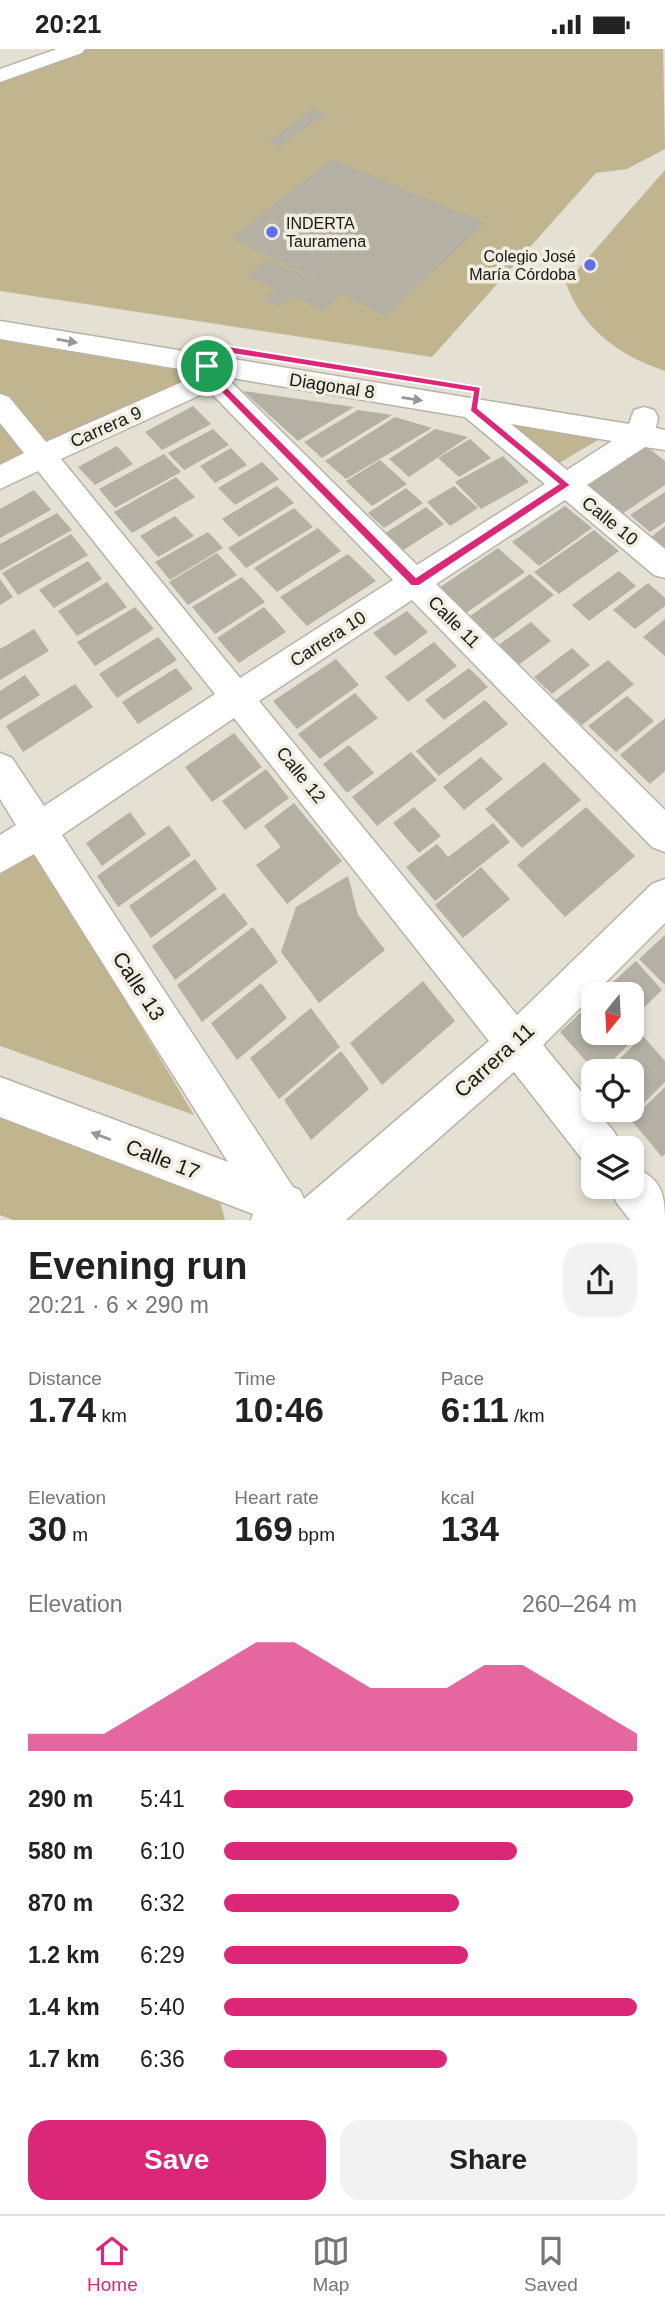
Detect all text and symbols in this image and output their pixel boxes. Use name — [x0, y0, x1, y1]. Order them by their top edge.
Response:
text: 20:21 — [35, 9, 102, 39]
place label: INDERTA Tauramena — [286, 215, 366, 250]
marker: INDERTA Tauramena — [264, 224, 280, 240]
place label: Colegio José María Córdoba — [469, 248, 576, 283]
marker: Colegio José María Córdoba — [582, 257, 598, 273]
one-way arrow — [56, 336, 78, 347]
pin — [177, 336, 237, 396]
icon: arrive — [188, 347, 226, 385]
street label: Diagonal 8 — [288, 369, 376, 403]
one-way arrow — [402, 394, 424, 405]
street label: Carrera 9 — [67, 402, 145, 452]
street label: Calle 10 — [578, 492, 642, 550]
street label: Calle 11 — [424, 592, 484, 652]
street label: Carrera 10 — [286, 607, 370, 671]
street label: Calle 12 — [272, 743, 330, 807]
street label: Calle 13 — [108, 947, 170, 1025]
north arrow — [581, 982, 644, 1045]
map controls — [581, 982, 644, 1199]
street label: Carrera 11 — [450, 1018, 538, 1102]
button: locate — [581, 1059, 644, 1122]
one-way arrow — [91, 1130, 112, 1141]
street label: Calle 17 — [123, 1134, 203, 1184]
button: layers — [581, 1136, 644, 1199]
button: share — [563, 1243, 637, 1317]
text: Evening run — [28, 1245, 248, 1287]
text: 20:21 · 6 × 290 m — [28, 1292, 209, 1318]
text: Distance — [28, 1368, 102, 1389]
text: Time — [234, 1368, 276, 1389]
text: Pace — [441, 1368, 484, 1389]
text: 1.74 — [28, 1390, 96, 1429]
text: 10:46 — [234, 1390, 324, 1429]
text: 6:11 — [441, 1390, 509, 1429]
text: km — [96, 1405, 127, 1426]
text: /km — [509, 1405, 545, 1426]
text: Elevation — [28, 1487, 106, 1508]
text: Heart rate — [234, 1487, 319, 1508]
text: kcal — [441, 1487, 474, 1508]
text: 30 — [28, 1509, 67, 1548]
text: 169 — [234, 1509, 293, 1548]
text: 134 — [441, 1509, 499, 1548]
text: m — [67, 1524, 88, 1545]
text: bpm — [293, 1524, 335, 1545]
text: Elevation — [28, 1591, 123, 1617]
text: 260–264 m — [522, 1591, 637, 1617]
text: 290 m — [28, 1786, 93, 1812]
text: 5:41 — [140, 1786, 185, 1812]
text: 580 m — [28, 1838, 93, 1864]
text: 6:10 — [140, 1838, 185, 1864]
text: 870 m — [28, 1890, 93, 1916]
text: 6:32 — [140, 1890, 185, 1916]
text: 1.2 km — [28, 1942, 100, 1968]
text: 6:29 — [140, 1942, 185, 1968]
text: 1.4 km — [28, 1994, 100, 2020]
text: 5:40 — [140, 1994, 185, 2020]
text: 1.7 km — [28, 2046, 100, 2072]
text: 6:36 — [140, 2046, 185, 2072]
button: Save — [28, 2120, 326, 2200]
button: Share — [340, 2120, 637, 2200]
tab: Home — [87, 2232, 138, 2296]
tab: Map — [312, 2232, 350, 2296]
tab: Saved — [524, 2232, 578, 2296]

